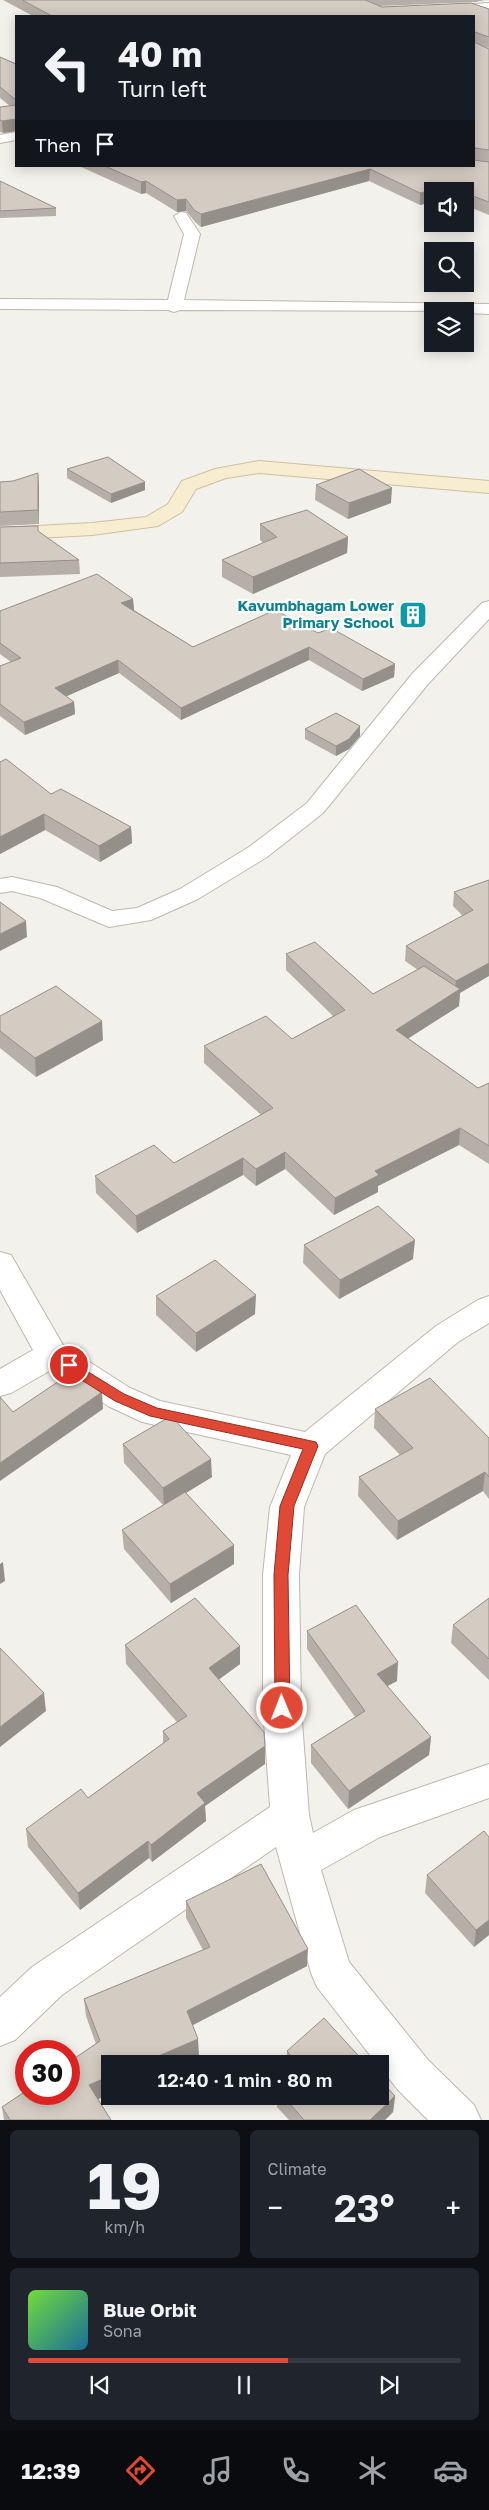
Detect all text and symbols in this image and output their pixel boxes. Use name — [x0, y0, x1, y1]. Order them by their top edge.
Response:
text: 40 m — [118, 33, 202, 75]
icon: left — [35, 35, 100, 100]
text: Turn left — [118, 75, 207, 102]
icon: arrive — [91, 130, 119, 158]
text: Then — [35, 133, 81, 156]
map controls — [424, 182, 474, 352]
button: sound — [424, 182, 474, 232]
button: search — [424, 242, 474, 292]
button: layers — [424, 302, 474, 352]
place label: Kavumbhagam Lower Primary School — [237, 596, 394, 631]
building icon: Kavumbhagam Lower Primary School — [398, 600, 428, 630]
pin — [48, 1344, 90, 1386]
icon: arrive — [55, 1351, 83, 1379]
position arrow — [255, 1681, 307, 1733]
speed limit sign: 30 — [15, 2040, 80, 2105]
text: 12:40 · 1 min · 80 m — [158, 2068, 332, 2091]
text: 19 — [87, 2145, 162, 2223]
text: Climate — [268, 2159, 327, 2179]
text: 23° — [334, 2185, 395, 2230]
text: − — [268, 2191, 283, 2224]
text: + — [446, 2191, 461, 2224]
text: km/h — [104, 2217, 145, 2237]
text: Blue Orbit — [103, 2298, 197, 2321]
text: Sona — [103, 2321, 142, 2341]
icon: previous — [86, 2371, 114, 2399]
icon: pause — [230, 2371, 258, 2399]
icon: next — [375, 2371, 403, 2399]
icon: directions — [123, 2453, 158, 2488]
icon: music — [200, 2453, 235, 2488]
icon: phone — [278, 2453, 313, 2488]
icon: climate — [355, 2453, 390, 2488]
icon: car — [433, 2453, 468, 2488]
text: 12:39 — [21, 2457, 80, 2484]

